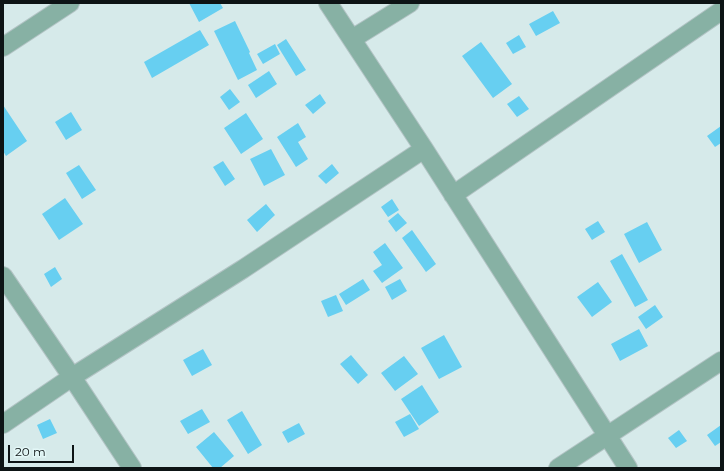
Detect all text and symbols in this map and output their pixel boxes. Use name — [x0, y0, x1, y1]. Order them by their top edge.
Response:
scale bar — [10, 437, 76, 463]
text: 20 m — [15, 444, 46, 459]

